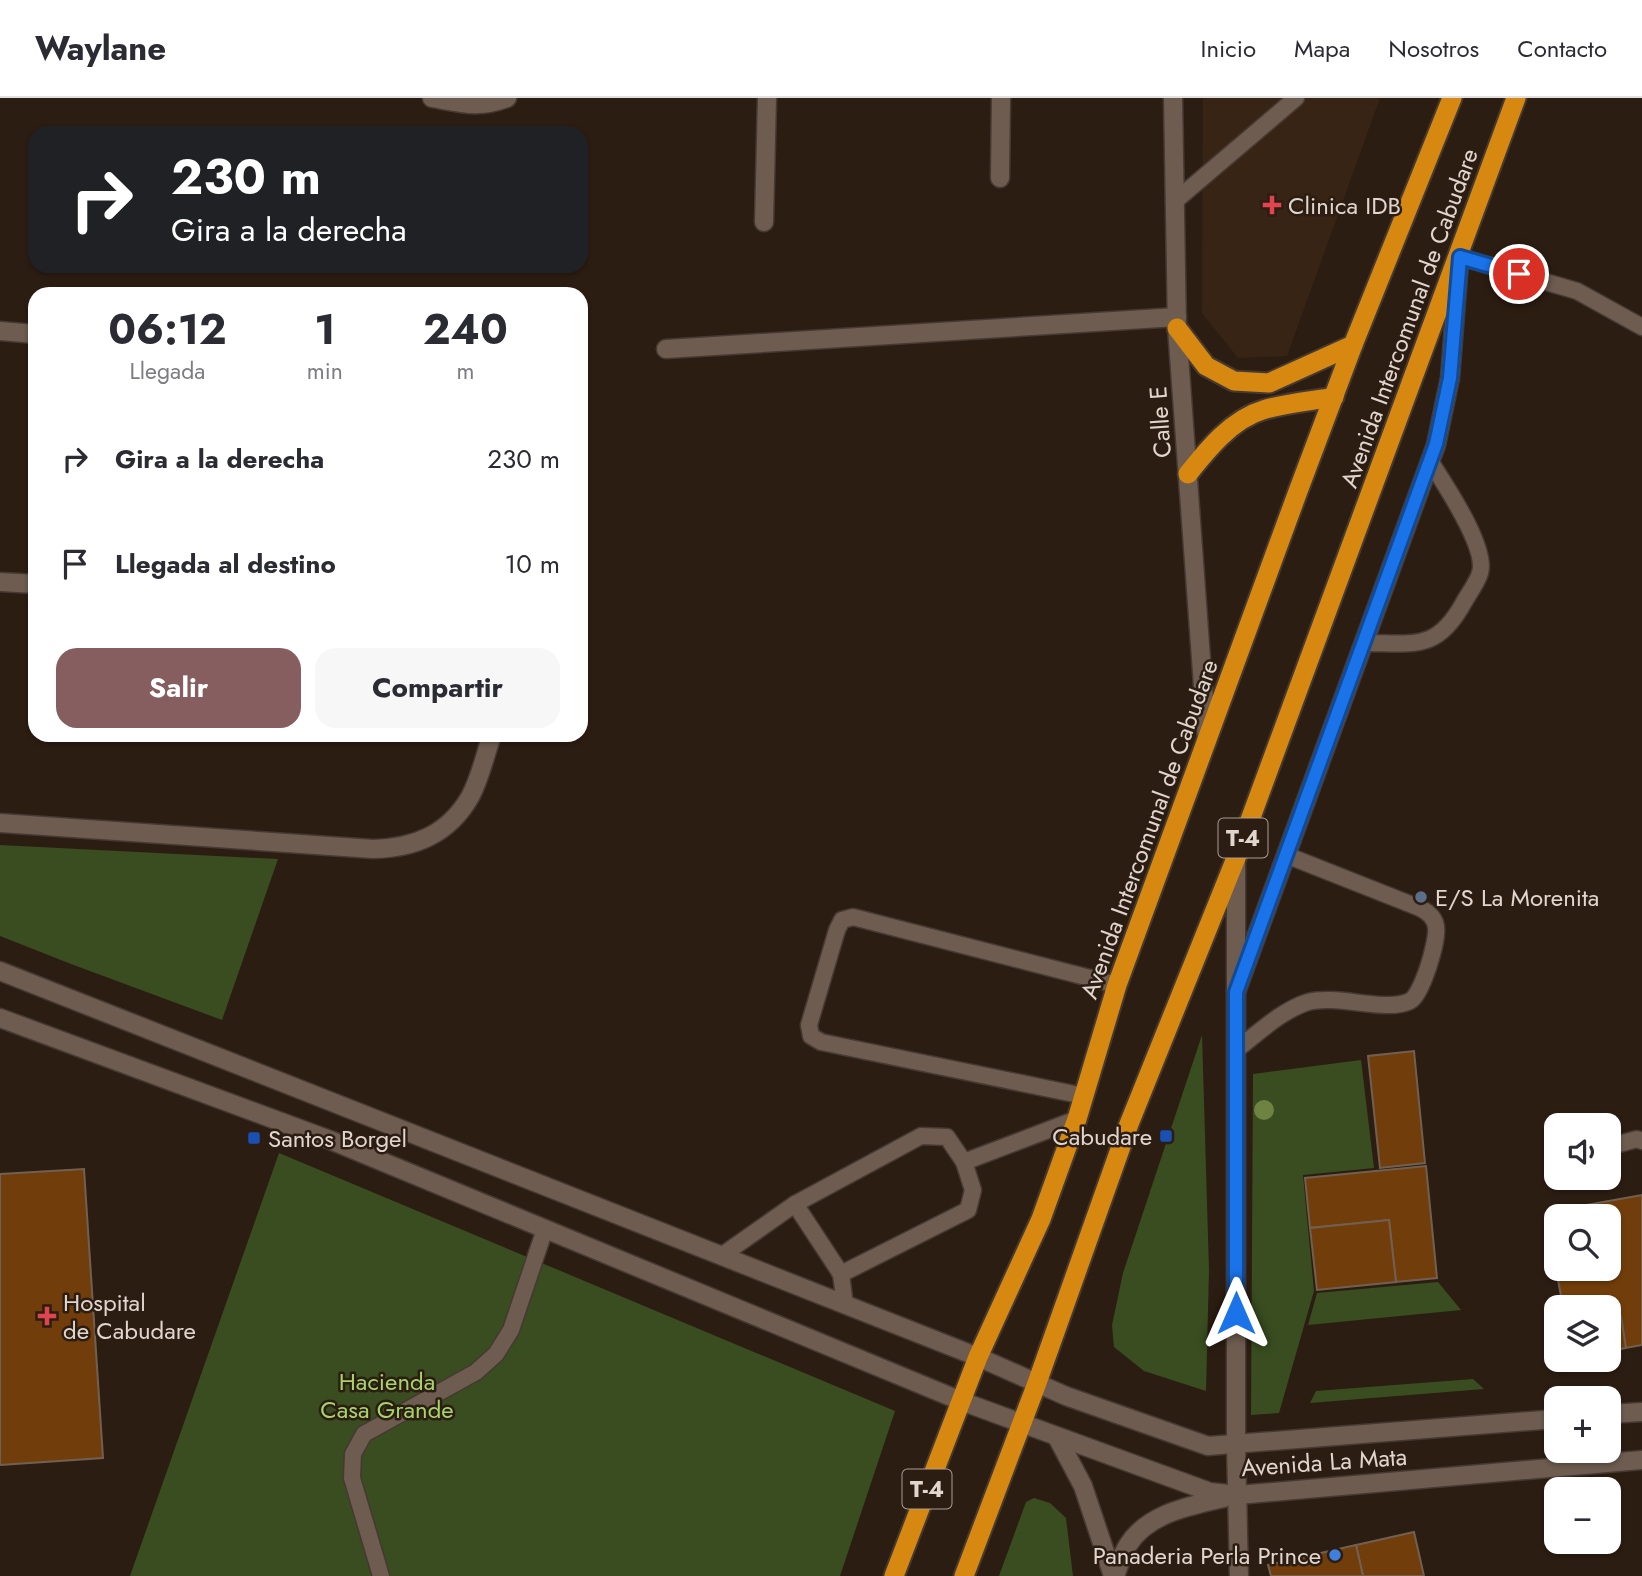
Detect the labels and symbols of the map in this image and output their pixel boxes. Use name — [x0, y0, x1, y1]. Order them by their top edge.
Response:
street label: Avenida Intercomunal de Cabudare — [1331, 144, 1487, 492]
place label: Clinica IDB — [1288, 188, 1401, 223]
marker: Clinica IDB — [1262, 195, 1282, 215]
pin — [1489, 244, 1549, 304]
street label: Calle E — [1140, 385, 1180, 459]
street label: Avenida Intercomunal de Cabudare — [1071, 655, 1227, 1003]
road number: T-4 — [1218, 818, 1268, 858]
place label: E/S La Morenita — [1435, 880, 1599, 915]
marker: E/S La Morenita — [1413, 889, 1429, 905]
place label: Cabudare — [1052, 1119, 1152, 1154]
place label: Santos Borgel — [268, 1121, 407, 1156]
marker: Cabudare — [1158, 1128, 1174, 1144]
marker: Santos Borgel — [246, 1130, 262, 1146]
position arrow — [1199, 1276, 1273, 1350]
place label: Hospital de Cabudare — [63, 1285, 196, 1348]
marker: Hospital de Cabudare — [37, 1306, 57, 1326]
park label: Hacienda Casa Grande — [320, 1364, 454, 1427]
street label: Avenida La Mata — [1240, 1439, 1408, 1485]
road number: T-4 — [902, 1470, 951, 1508]
place label: Panaderia Perla Prince — [1093, 1538, 1321, 1573]
marker: Panaderia Perla Prince — [1327, 1547, 1343, 1563]

